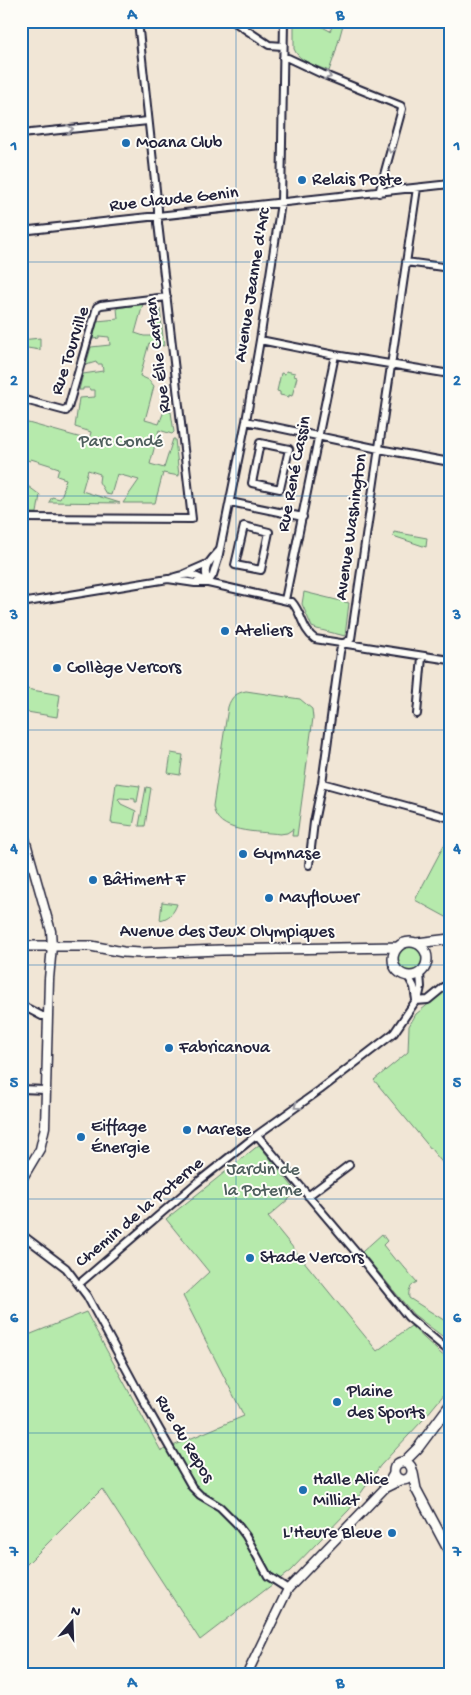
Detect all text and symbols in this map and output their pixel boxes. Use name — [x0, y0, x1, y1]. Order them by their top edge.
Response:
text: A — [126, 7, 138, 26]
text: B — [335, 7, 345, 26]
one-way arrow — [323, 71, 331, 81]
one-way arrow — [66, 124, 74, 135]
place label: Moana Club — [136, 133, 223, 154]
marker: Moana Club — [120, 137, 132, 149]
text: 1 — [10, 138, 17, 157]
text: 1 — [453, 138, 460, 157]
one-way arrow — [386, 145, 396, 153]
place label: Relais Poste — [312, 170, 403, 191]
marker: Relais Poste — [296, 174, 308, 186]
street label: Rue Claude Genin — [109, 183, 240, 217]
street label: Avenue Jeanne d'Arc — [230, 205, 276, 364]
street label: Rue Élie Cartan — [141, 296, 176, 414]
street label: Rue Tourville — [47, 304, 95, 398]
text: 2 — [10, 373, 18, 392]
text: 2 — [453, 373, 461, 392]
street label: Rue René Cassin — [273, 414, 317, 534]
park label: Parc Condé — [78, 432, 164, 453]
street label: Avenue Washington — [331, 452, 373, 602]
text: 3 — [9, 607, 18, 626]
text: 3 — [452, 607, 461, 626]
place label: Ateliers — [235, 621, 294, 642]
marker: Ateliers — [219, 625, 231, 637]
place label: Collège Vercors — [67, 658, 183, 679]
marker: Collège Vercors — [51, 662, 63, 674]
text: 4 — [9, 841, 18, 860]
text: 4 — [452, 841, 461, 860]
place label: Gymnase — [253, 844, 321, 865]
marker: Gymnase — [237, 848, 249, 860]
place label: Bâtiment F — [102, 870, 186, 891]
marker: Bâtiment F — [87, 874, 99, 886]
place label: Mayflower — [279, 888, 360, 909]
marker: Mayflower — [263, 892, 275, 904]
street label: Avenue des Jeux Olympiques — [120, 922, 336, 943]
place label: Fabricanova — [178, 1038, 271, 1059]
marker: Fabricanova — [163, 1042, 175, 1054]
text: 5 — [10, 1075, 19, 1094]
text: 5 — [453, 1075, 462, 1094]
one-way arrow — [293, 1100, 303, 1109]
place label: Eiffage Énergie — [91, 1117, 151, 1159]
place label: Marese — [197, 1120, 252, 1141]
marker: Marese — [181, 1124, 193, 1136]
marker: Eiffage Énergie — [75, 1131, 87, 1143]
street label: Chemin de la Poterne — [72, 1153, 209, 1273]
park label: Jardin de la Poterne — [224, 1160, 303, 1202]
place label: Stade Vercors — [260, 1248, 365, 1269]
marker: Stade Vercors — [244, 1252, 256, 1264]
text: 6 — [10, 1310, 19, 1329]
text: 6 — [453, 1310, 462, 1329]
place label: Plaine des Sports — [346, 1382, 426, 1424]
street label: Rue du Repos — [150, 1391, 219, 1488]
marker: Plaine des Sports — [331, 1396, 343, 1408]
place label: Halle Alice Milliat — [313, 1470, 389, 1512]
marker: Halle Alice Milliat — [297, 1484, 309, 1496]
place label: L'Heure Bleue — [283, 1523, 383, 1544]
marker: L'Heure Bleue — [386, 1527, 398, 1539]
text: 7 — [9, 1544, 19, 1563]
text: 7 — [452, 1544, 462, 1563]
north arrow — [48, 1598, 98, 1648]
text: N — [68, 1603, 83, 1622]
text: A — [126, 1675, 138, 1694]
text: B — [335, 1675, 345, 1694]

